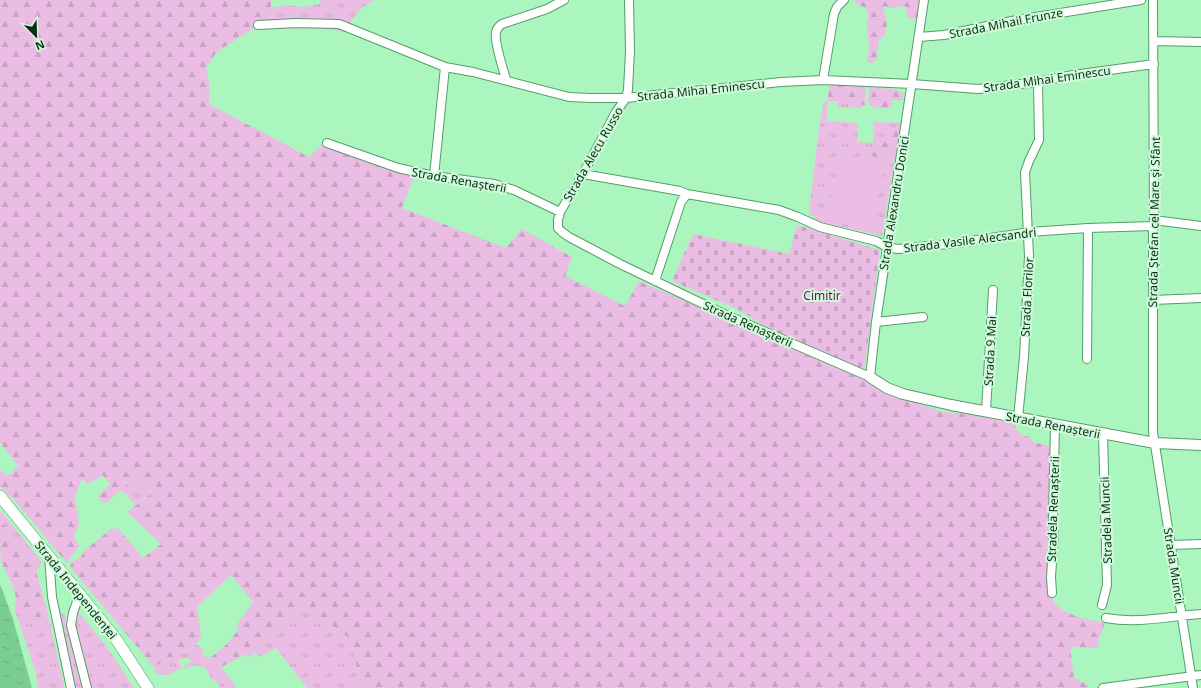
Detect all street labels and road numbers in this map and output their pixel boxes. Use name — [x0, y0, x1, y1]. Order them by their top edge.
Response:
street label: Strada Mihail Frunze — [948, 4, 1065, 42]
street label: Strada Mihai Eminescu — [982, 62, 1112, 96]
street label: Strada Mihai Eminescu — [636, 75, 766, 105]
street label: Strada Alecu Russo — [559, 103, 627, 205]
street label: Strada Alexandru Donici — [875, 135, 913, 271]
street label: Strada Ștefan cel Mare și Sfânt — [1144, 136, 1164, 308]
street label: Strada Renașterii — [410, 163, 508, 197]
street label: Strada Vasile Alecsandri — [903, 223, 1037, 257]
street label: Strada Florilor — [1016, 257, 1038, 337]
street label: Strada Renașterii — [701, 297, 795, 351]
street label: Strada 9 Mai — [980, 315, 1000, 387]
street label: Strada Renașterii — [1004, 407, 1102, 443]
street label: Stradela Renașterii — [1043, 456, 1063, 562]
street label: Stradela Muncii — [1096, 476, 1116, 564]
street label: Strada Muncii — [1160, 527, 1188, 605]
street label: Strada Independenței — [31, 537, 121, 643]

